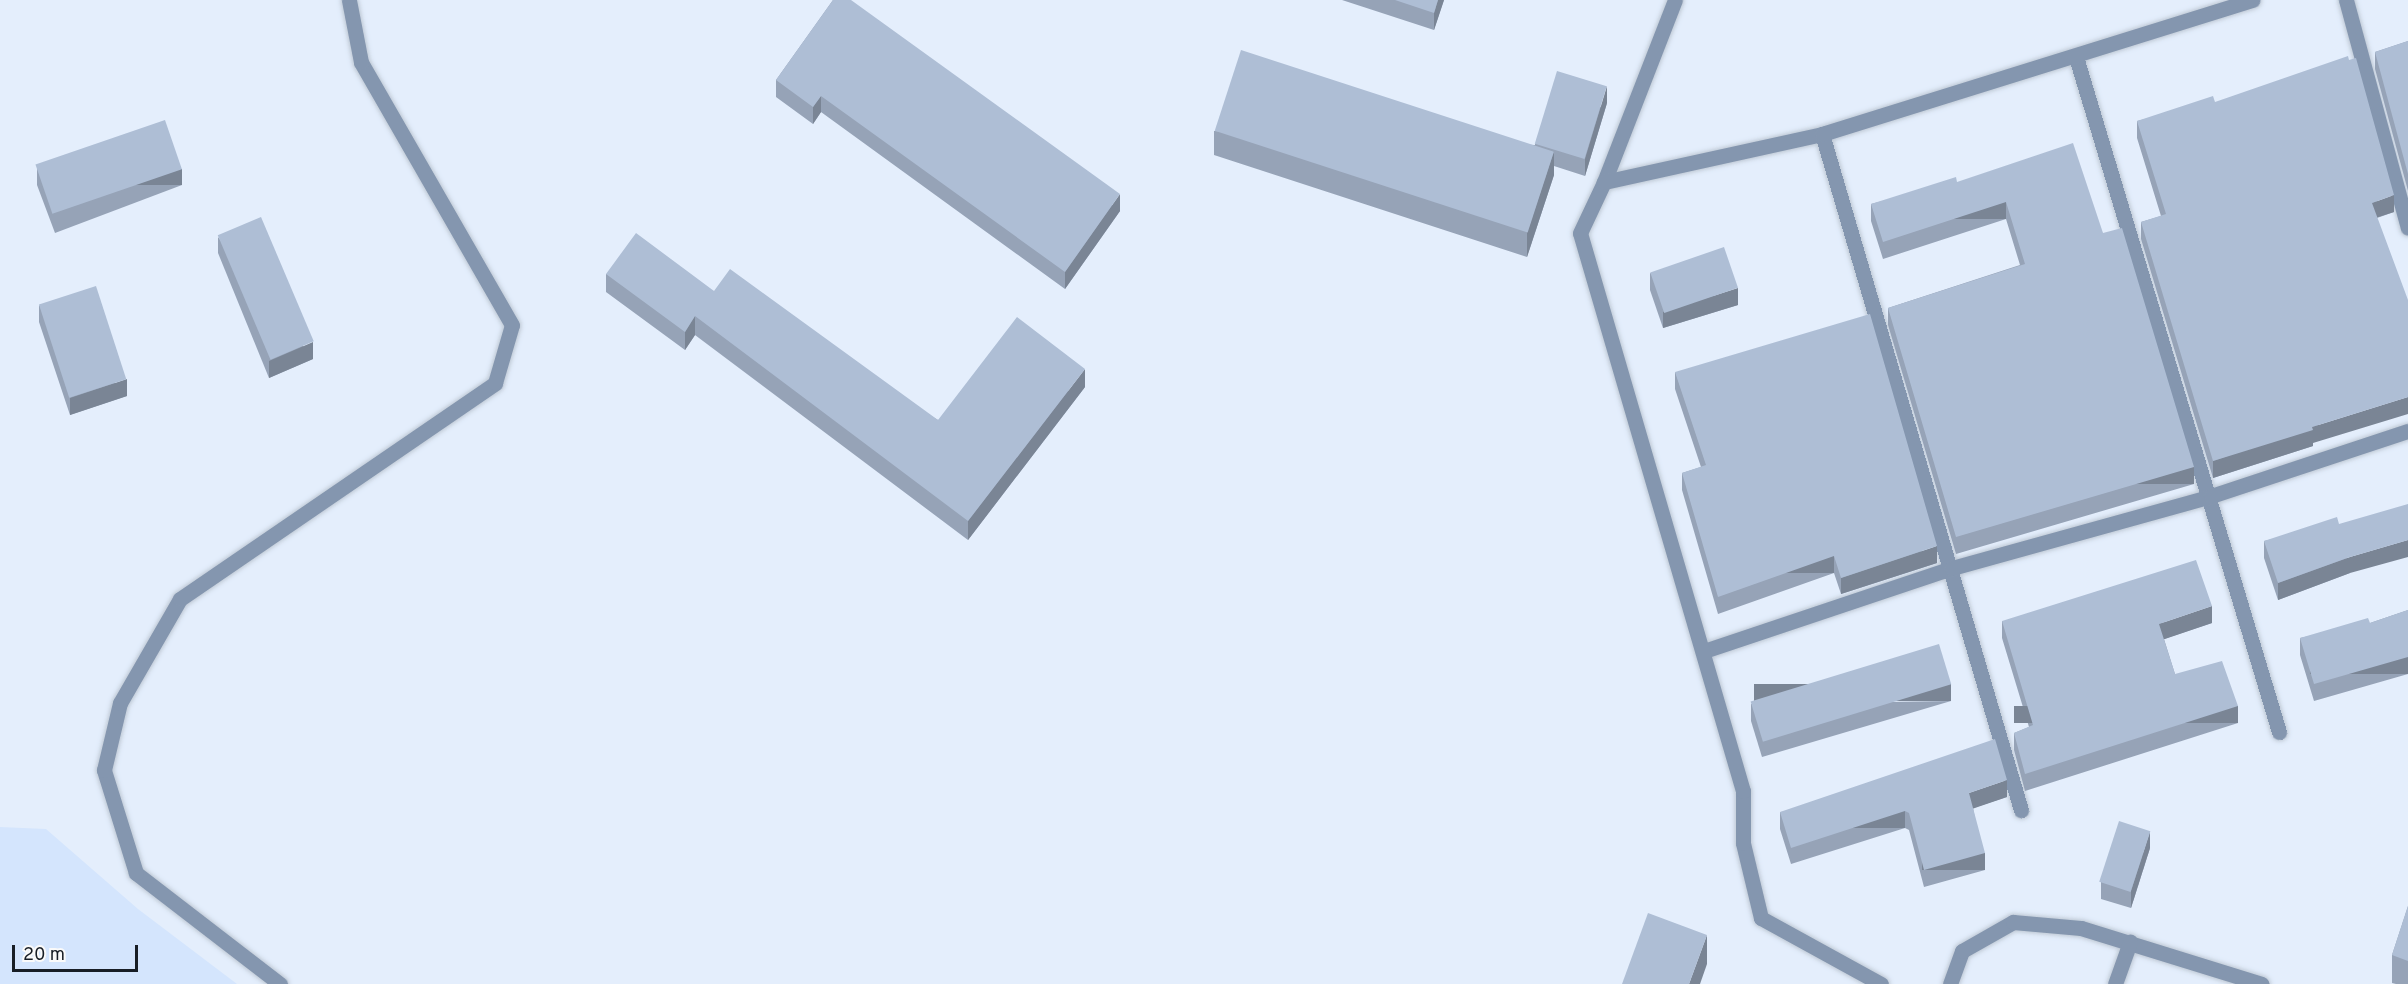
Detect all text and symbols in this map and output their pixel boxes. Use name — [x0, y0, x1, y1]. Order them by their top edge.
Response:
scale bar — [15, 933, 141, 971]
text: 20 m — [23, 944, 65, 967]

